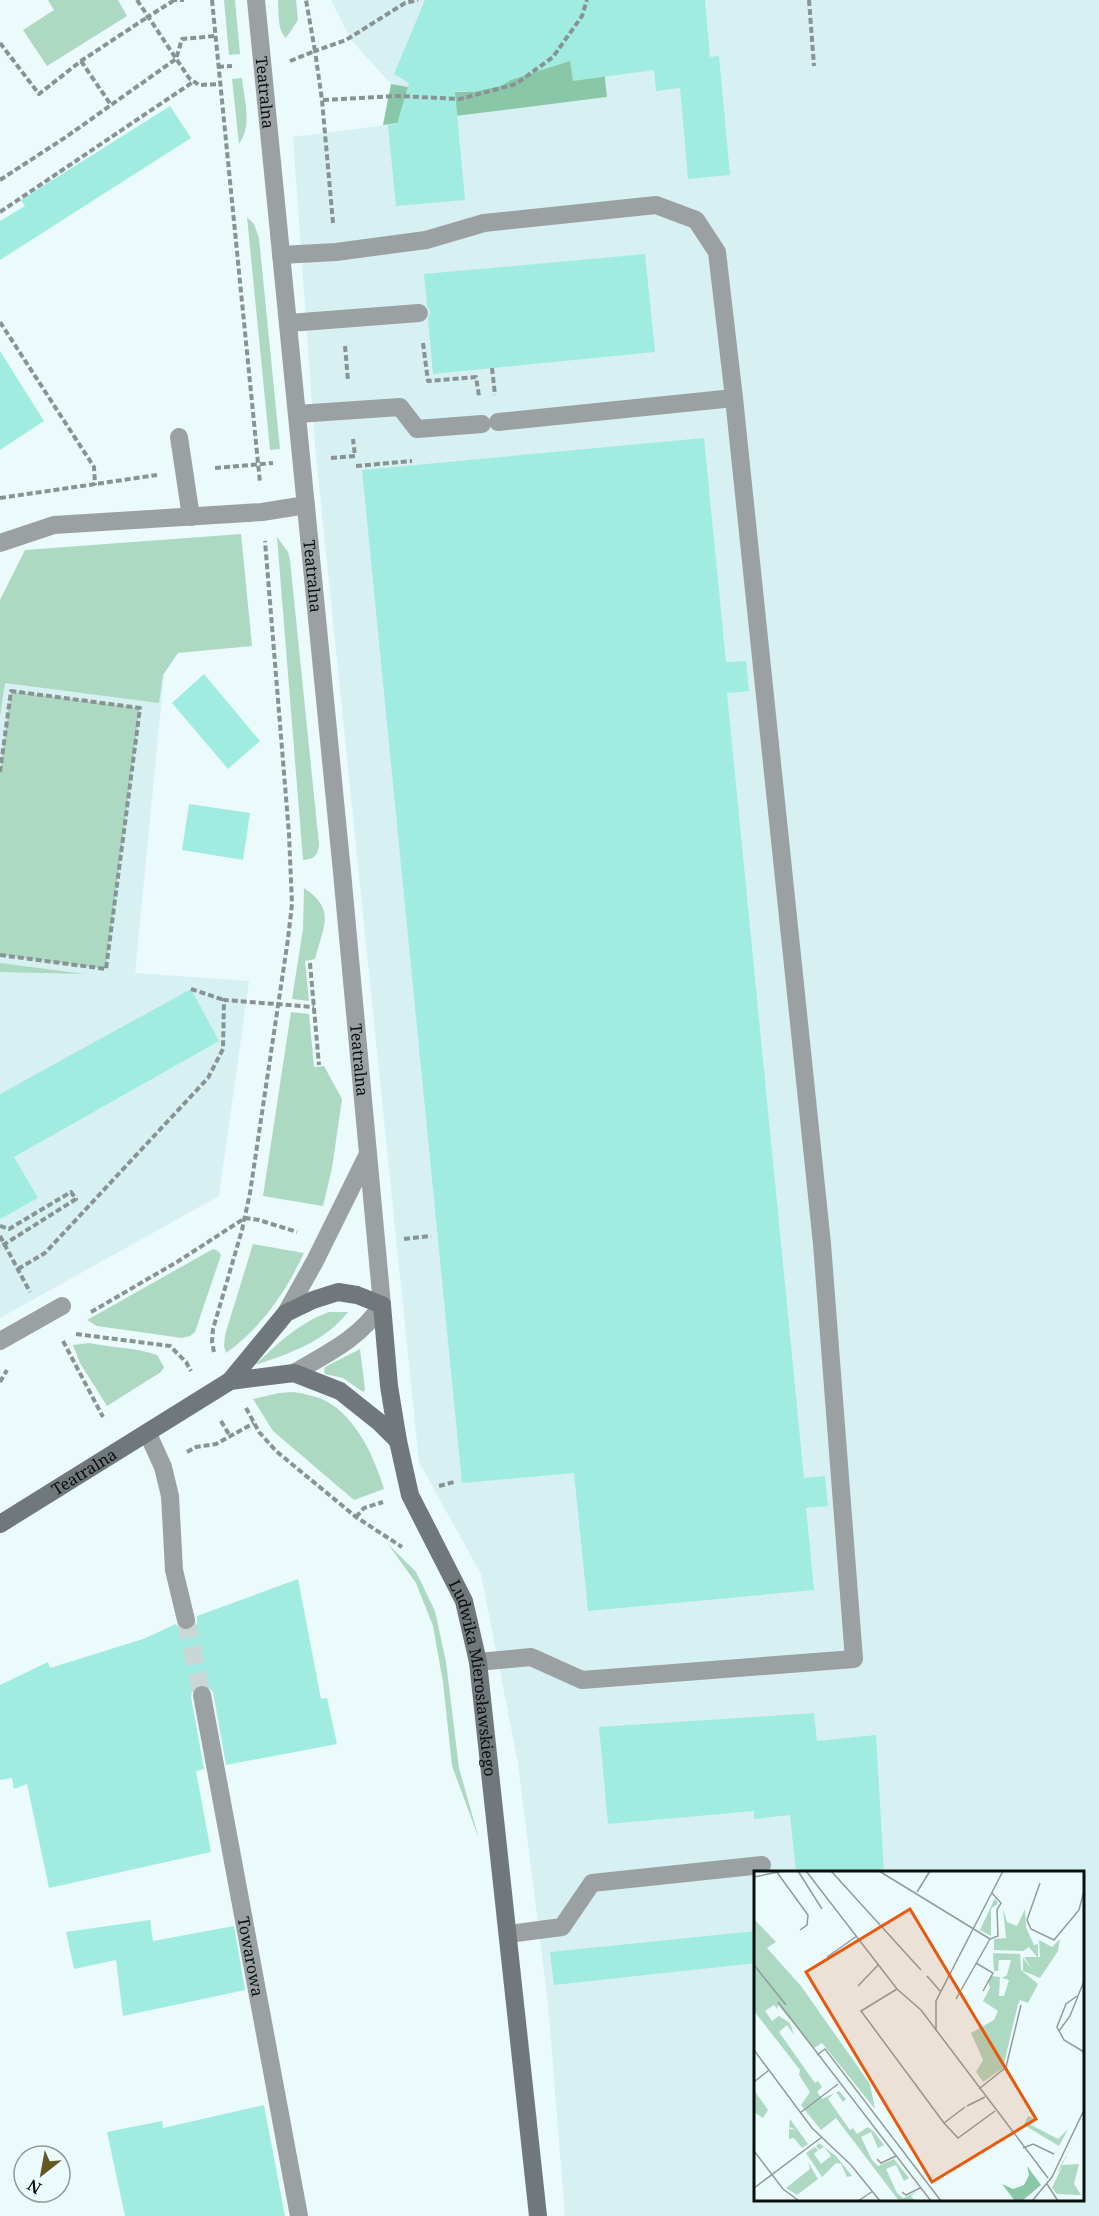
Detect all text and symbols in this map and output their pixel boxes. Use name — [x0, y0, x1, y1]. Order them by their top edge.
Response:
street label: Teatralna — [251, 55, 280, 130]
street label: Teatralna — [298, 539, 327, 613]
street label: Teatralna — [345, 1023, 374, 1097]
street label: Teatralna — [47, 1443, 121, 1500]
street label: Ludwika Mierosławskiego — [444, 1576, 501, 1777]
inset map — [754, 1871, 1084, 2201]
street label: Towarowa — [232, 1915, 269, 1998]
north arrow — [12, 2144, 72, 2204]
text: N — [23, 2174, 45, 2200]

